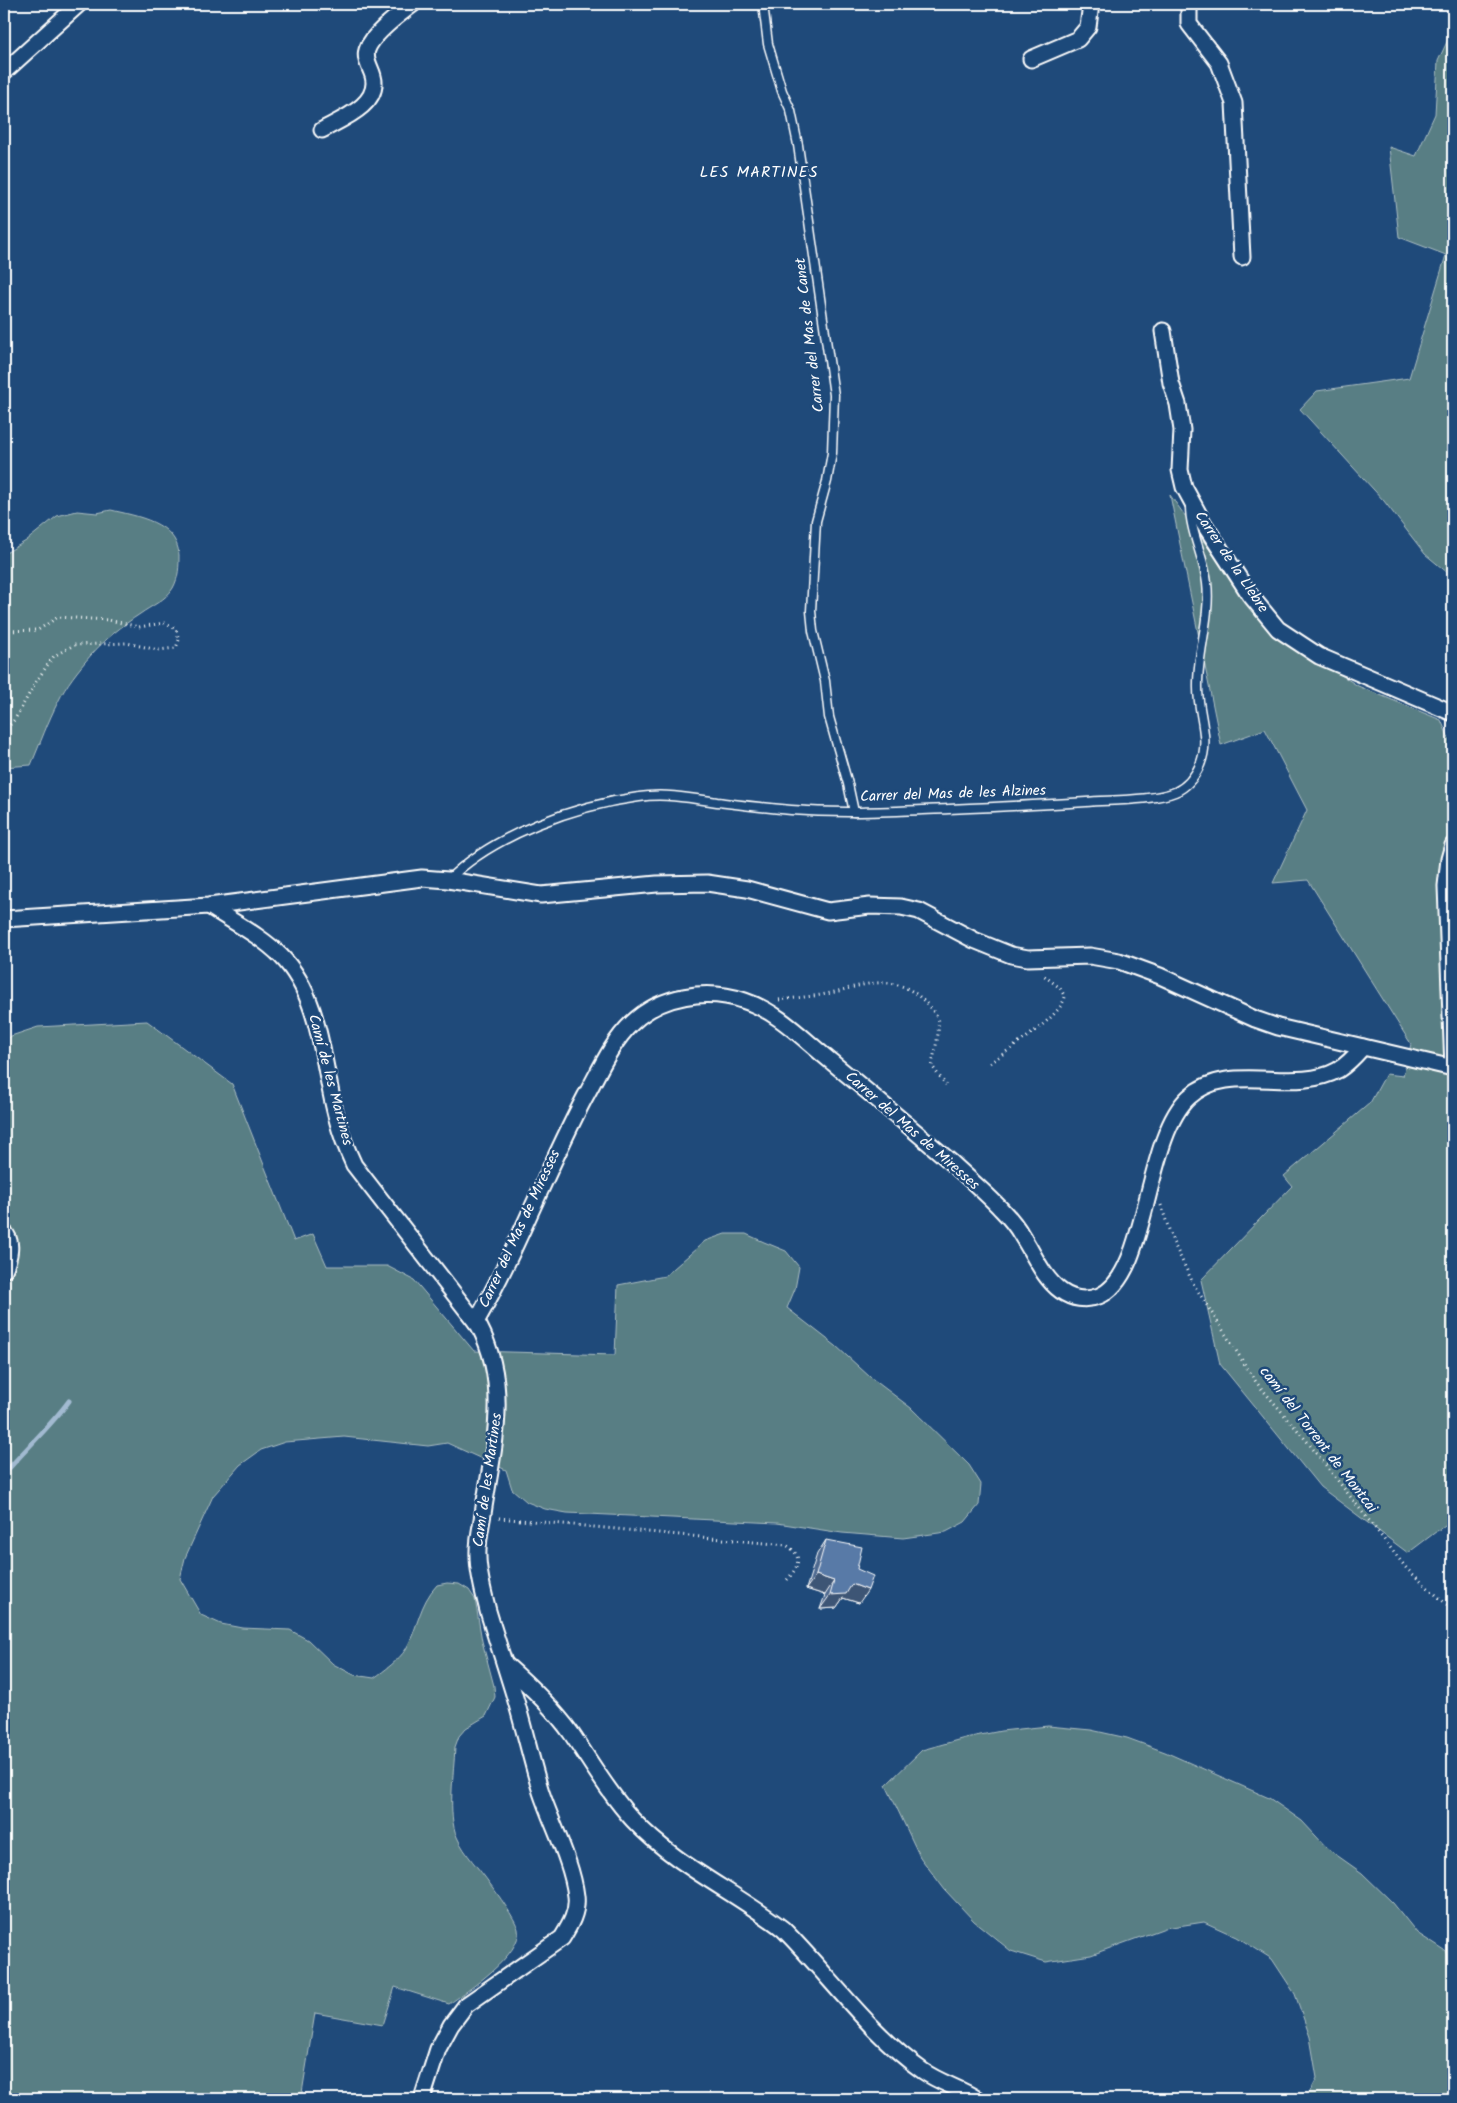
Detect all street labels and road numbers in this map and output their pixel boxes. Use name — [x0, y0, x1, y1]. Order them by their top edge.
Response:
street label: Carrer del Mas de Canet — [789, 256, 831, 414]
street label: Carrer de la Llebre — [1188, 506, 1274, 618]
street label: Carrer del Mas de les Alzines — [860, 779, 1047, 809]
street label: Camí de les Martines — [301, 1012, 359, 1149]
street label: Carrer del Mas de Miresses — [839, 1065, 985, 1197]
street label: Carrer del Mas de Miresses — [473, 1145, 568, 1312]
street label: camí del Torrent de Montcai — [1253, 1362, 1384, 1520]
street label: Camí de les Martines — [467, 1411, 509, 1549]

